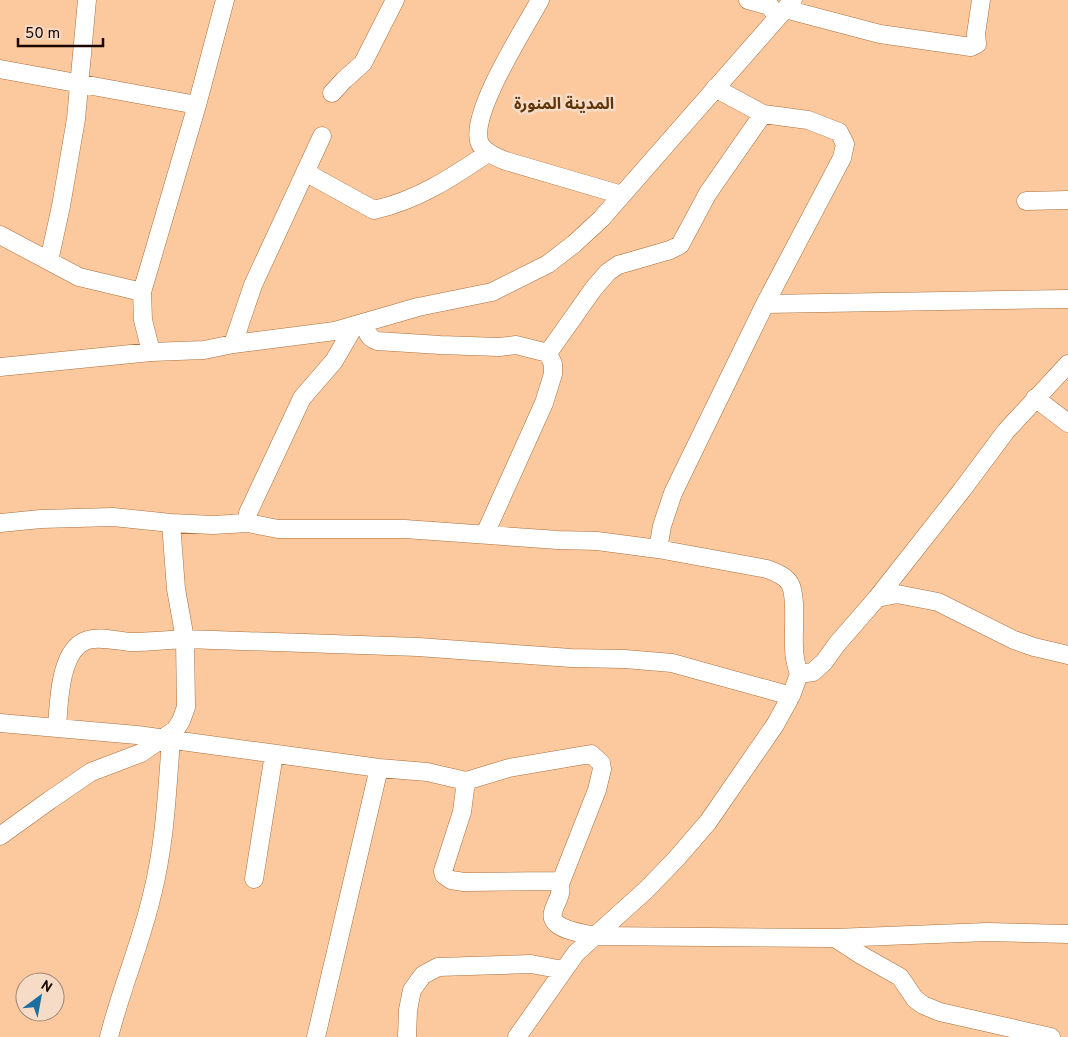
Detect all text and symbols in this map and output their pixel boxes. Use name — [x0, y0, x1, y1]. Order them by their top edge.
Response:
scale bar — [18, 15, 102, 47]
text: 50 m — [25, 25, 60, 44]
district label: المدينة المنورة — [514, 95, 614, 115]
north arrow — [15, 972, 65, 1022]
text: N — [37, 977, 55, 997]

